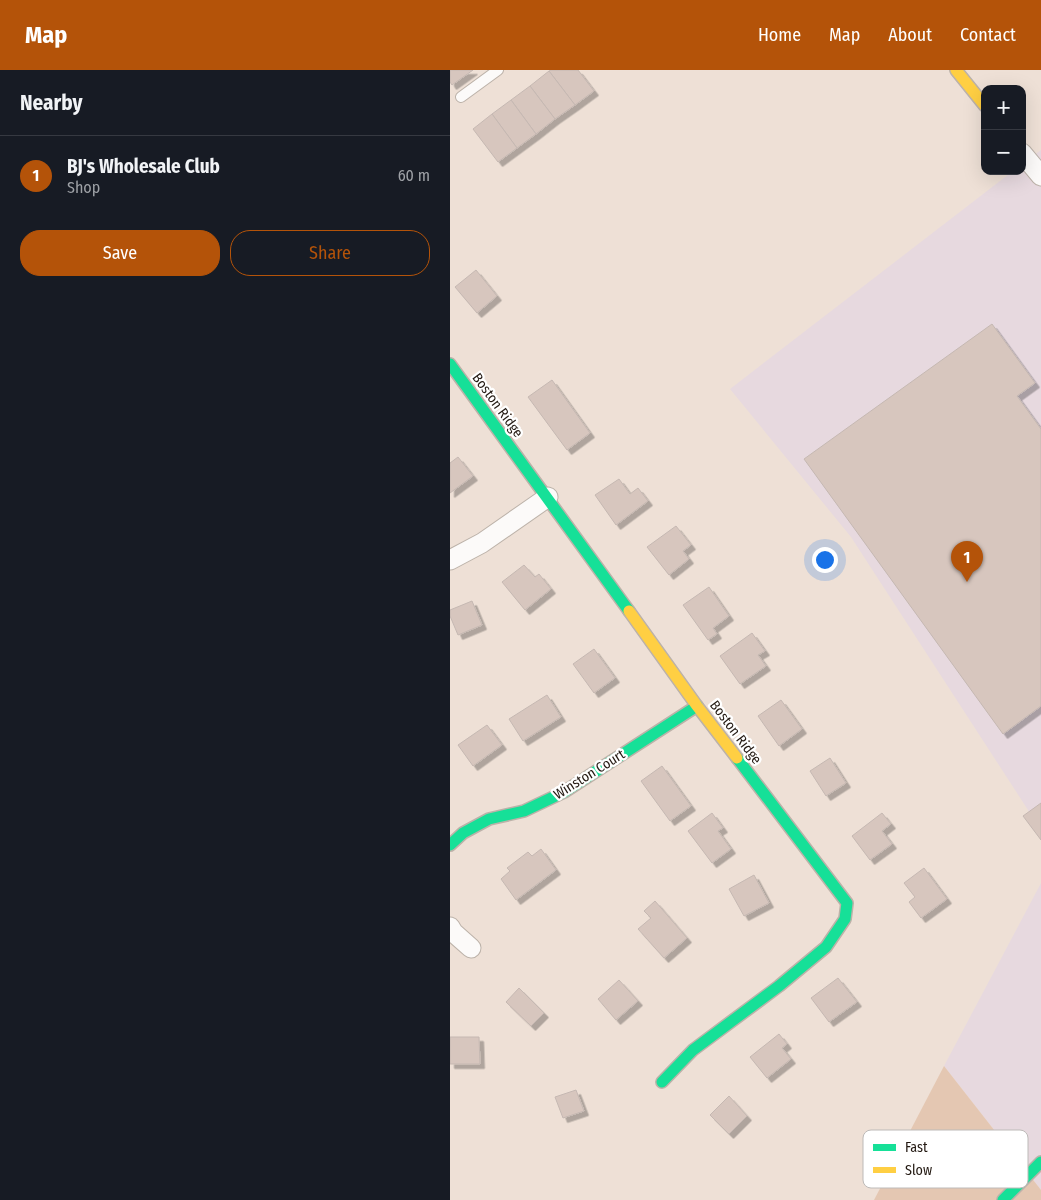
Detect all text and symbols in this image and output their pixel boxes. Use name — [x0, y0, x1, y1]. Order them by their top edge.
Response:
text: Map — [25, 21, 67, 49]
text: Home — [758, 24, 801, 46]
text: Map — [829, 24, 860, 46]
text: About — [888, 24, 932, 46]
text: Contact — [960, 24, 1016, 46]
map controls — [981, 85, 1026, 175]
button: + — [981, 85, 1026, 130]
text: Nearby — [20, 90, 82, 116]
button: − — [981, 130, 1026, 175]
text: BJ's Wholesale Club — [67, 155, 220, 178]
text: 1 — [33, 166, 39, 185]
text: 60 m — [398, 166, 430, 185]
text: Shop — [67, 178, 100, 197]
button: Save — [20, 230, 220, 276]
button: Share — [230, 230, 430, 276]
street label: Boston Ridge — [469, 370, 527, 441]
pin: 1 — [951, 541, 983, 582]
your location — [812, 547, 838, 573]
street label: Boston Ridge — [706, 697, 765, 768]
street label: Winston Court — [551, 746, 628, 803]
legend — [863, 1130, 1028, 1188]
text: Fast — [905, 1139, 928, 1156]
text: Slow — [905, 1162, 932, 1179]

